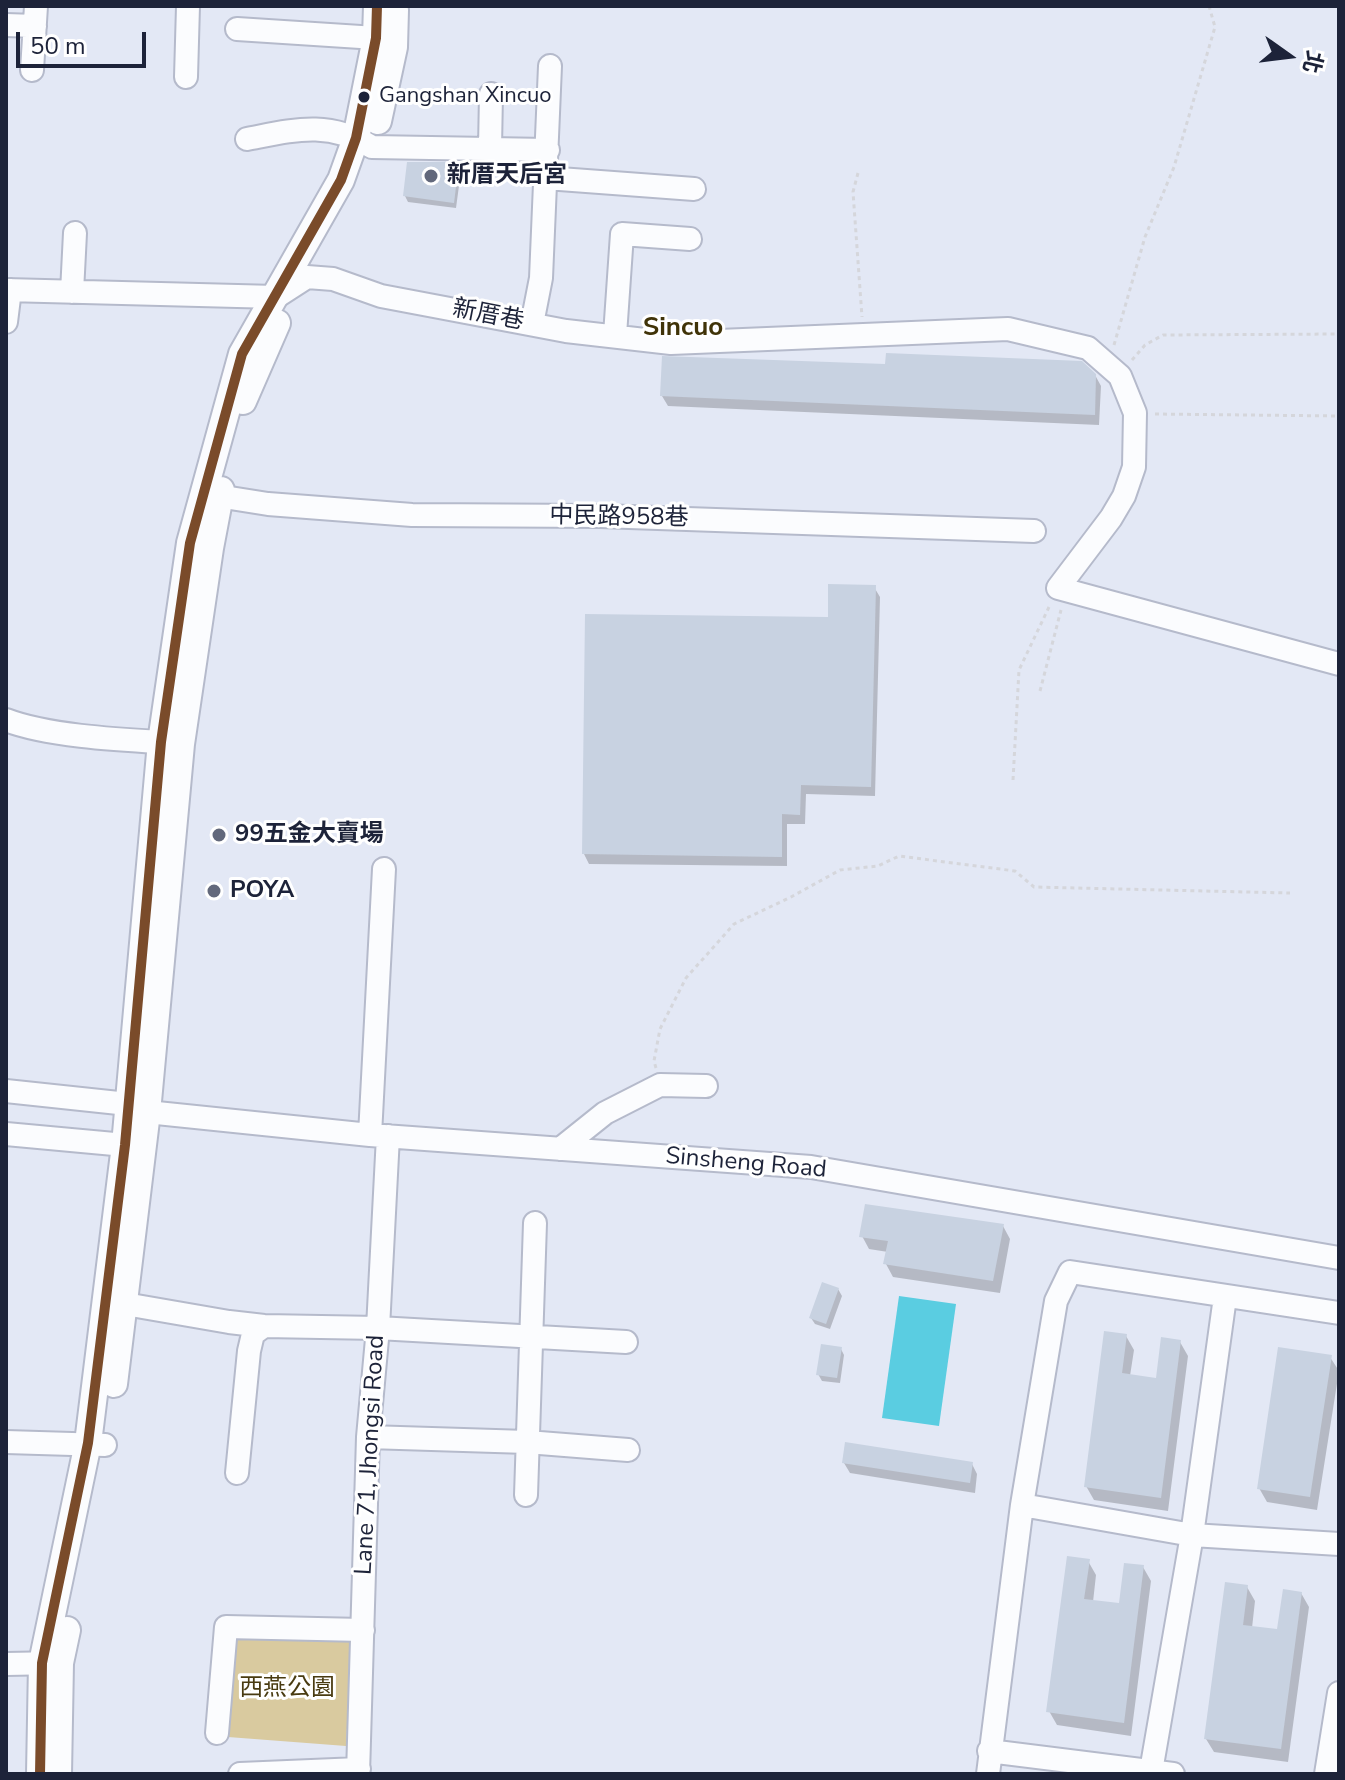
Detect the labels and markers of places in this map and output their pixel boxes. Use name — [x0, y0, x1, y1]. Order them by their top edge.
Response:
place label: Gangshan Xincuo — [379, 84, 552, 110]
marker: Gangshan Xincuo — [356, 89, 372, 105]
place label: 新厝天后宮 — [447, 162, 567, 190]
marker: 新厝天后宮 — [422, 167, 440, 185]
place label: 99五金大賣場 — [235, 821, 384, 849]
marker: 99五金大賣場 — [210, 826, 228, 844]
place label: POYA — [230, 877, 294, 905]
marker: POYA — [205, 882, 223, 900]

